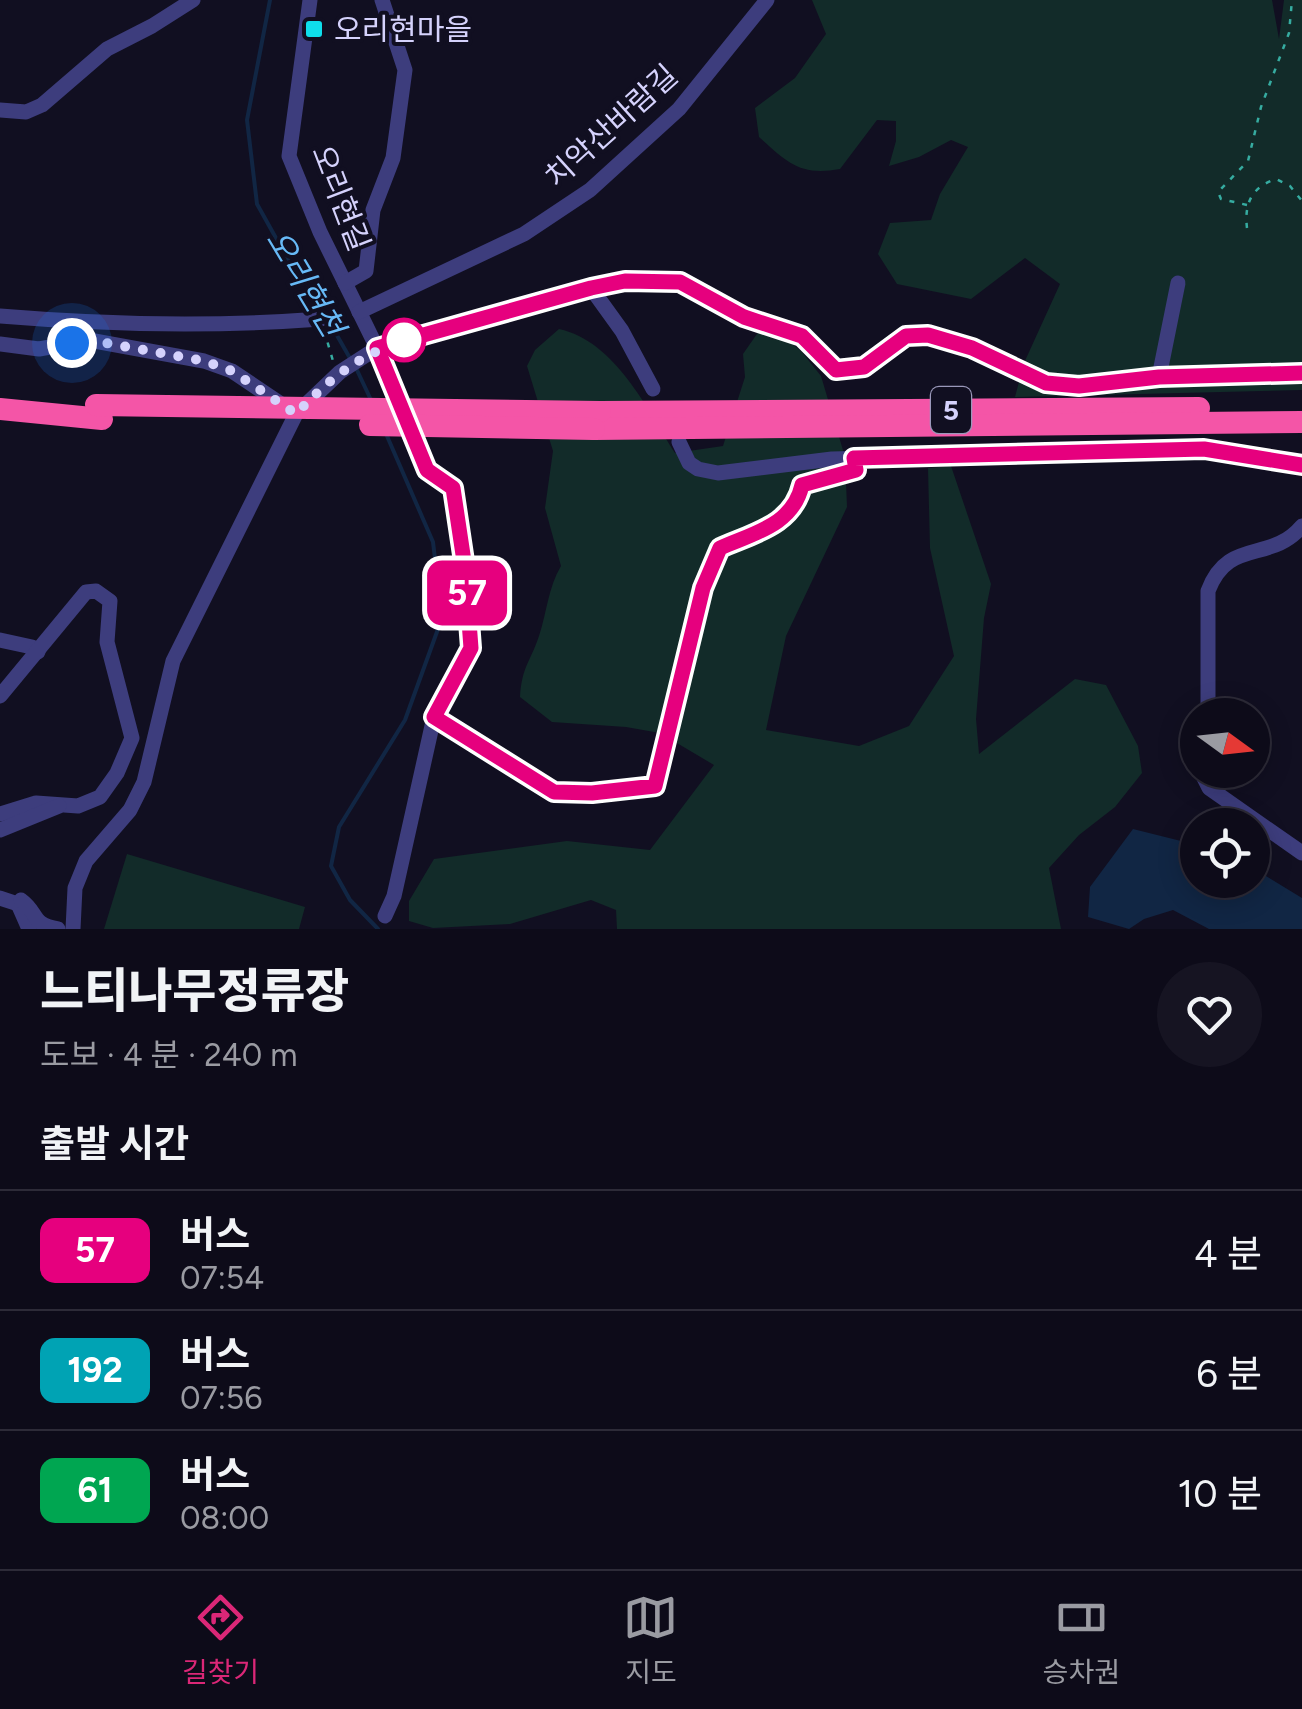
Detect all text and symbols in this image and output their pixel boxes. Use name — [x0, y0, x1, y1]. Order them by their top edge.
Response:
place label: 오리현마을 — [334, 11, 472, 48]
marker: 오리현마을 — [303, 18, 325, 40]
street label: 치악산바람길 — [537, 57, 685, 195]
street label: 오리현길 — [304, 140, 378, 256]
water label: 오리현천 — [258, 223, 353, 346]
your location — [47, 318, 97, 368]
unlabelled marker — [383, 319, 425, 361]
road number: 5 — [931, 387, 971, 433]
line badge: 57 — [422, 560, 512, 626]
text: 57 — [447, 572, 487, 614]
north arrow — [1180, 698, 1270, 788]
map controls — [1180, 698, 1270, 898]
button: locate — [1180, 808, 1270, 898]
text: 느티나무정류장 — [40, 962, 349, 1020]
button: heart — [1157, 962, 1262, 1067]
text: 도보 · 4 분 · 240 m — [40, 1036, 297, 1074]
text: 출발 시간 — [40, 1121, 189, 1167]
text: 버스 — [180, 1212, 250, 1258]
text: 57 — [75, 1229, 115, 1271]
text: 4 분 — [1194, 1231, 1262, 1277]
text: 07:54 — [180, 1259, 264, 1297]
text: 버스 — [180, 1332, 250, 1378]
text: 192 — [67, 1349, 123, 1391]
text: 6 분 — [1196, 1351, 1262, 1397]
text: 07:56 — [180, 1379, 262, 1417]
text: 버스 — [180, 1452, 250, 1498]
text: 61 — [77, 1469, 113, 1511]
text: 10 분 — [1178, 1471, 1262, 1517]
text: 08:00 — [180, 1499, 269, 1537]
tab: 길찾기 — [182, 1590, 259, 1690]
tab: 지도 — [623, 1590, 678, 1690]
tab: 승차권 — [1043, 1590, 1120, 1690]

